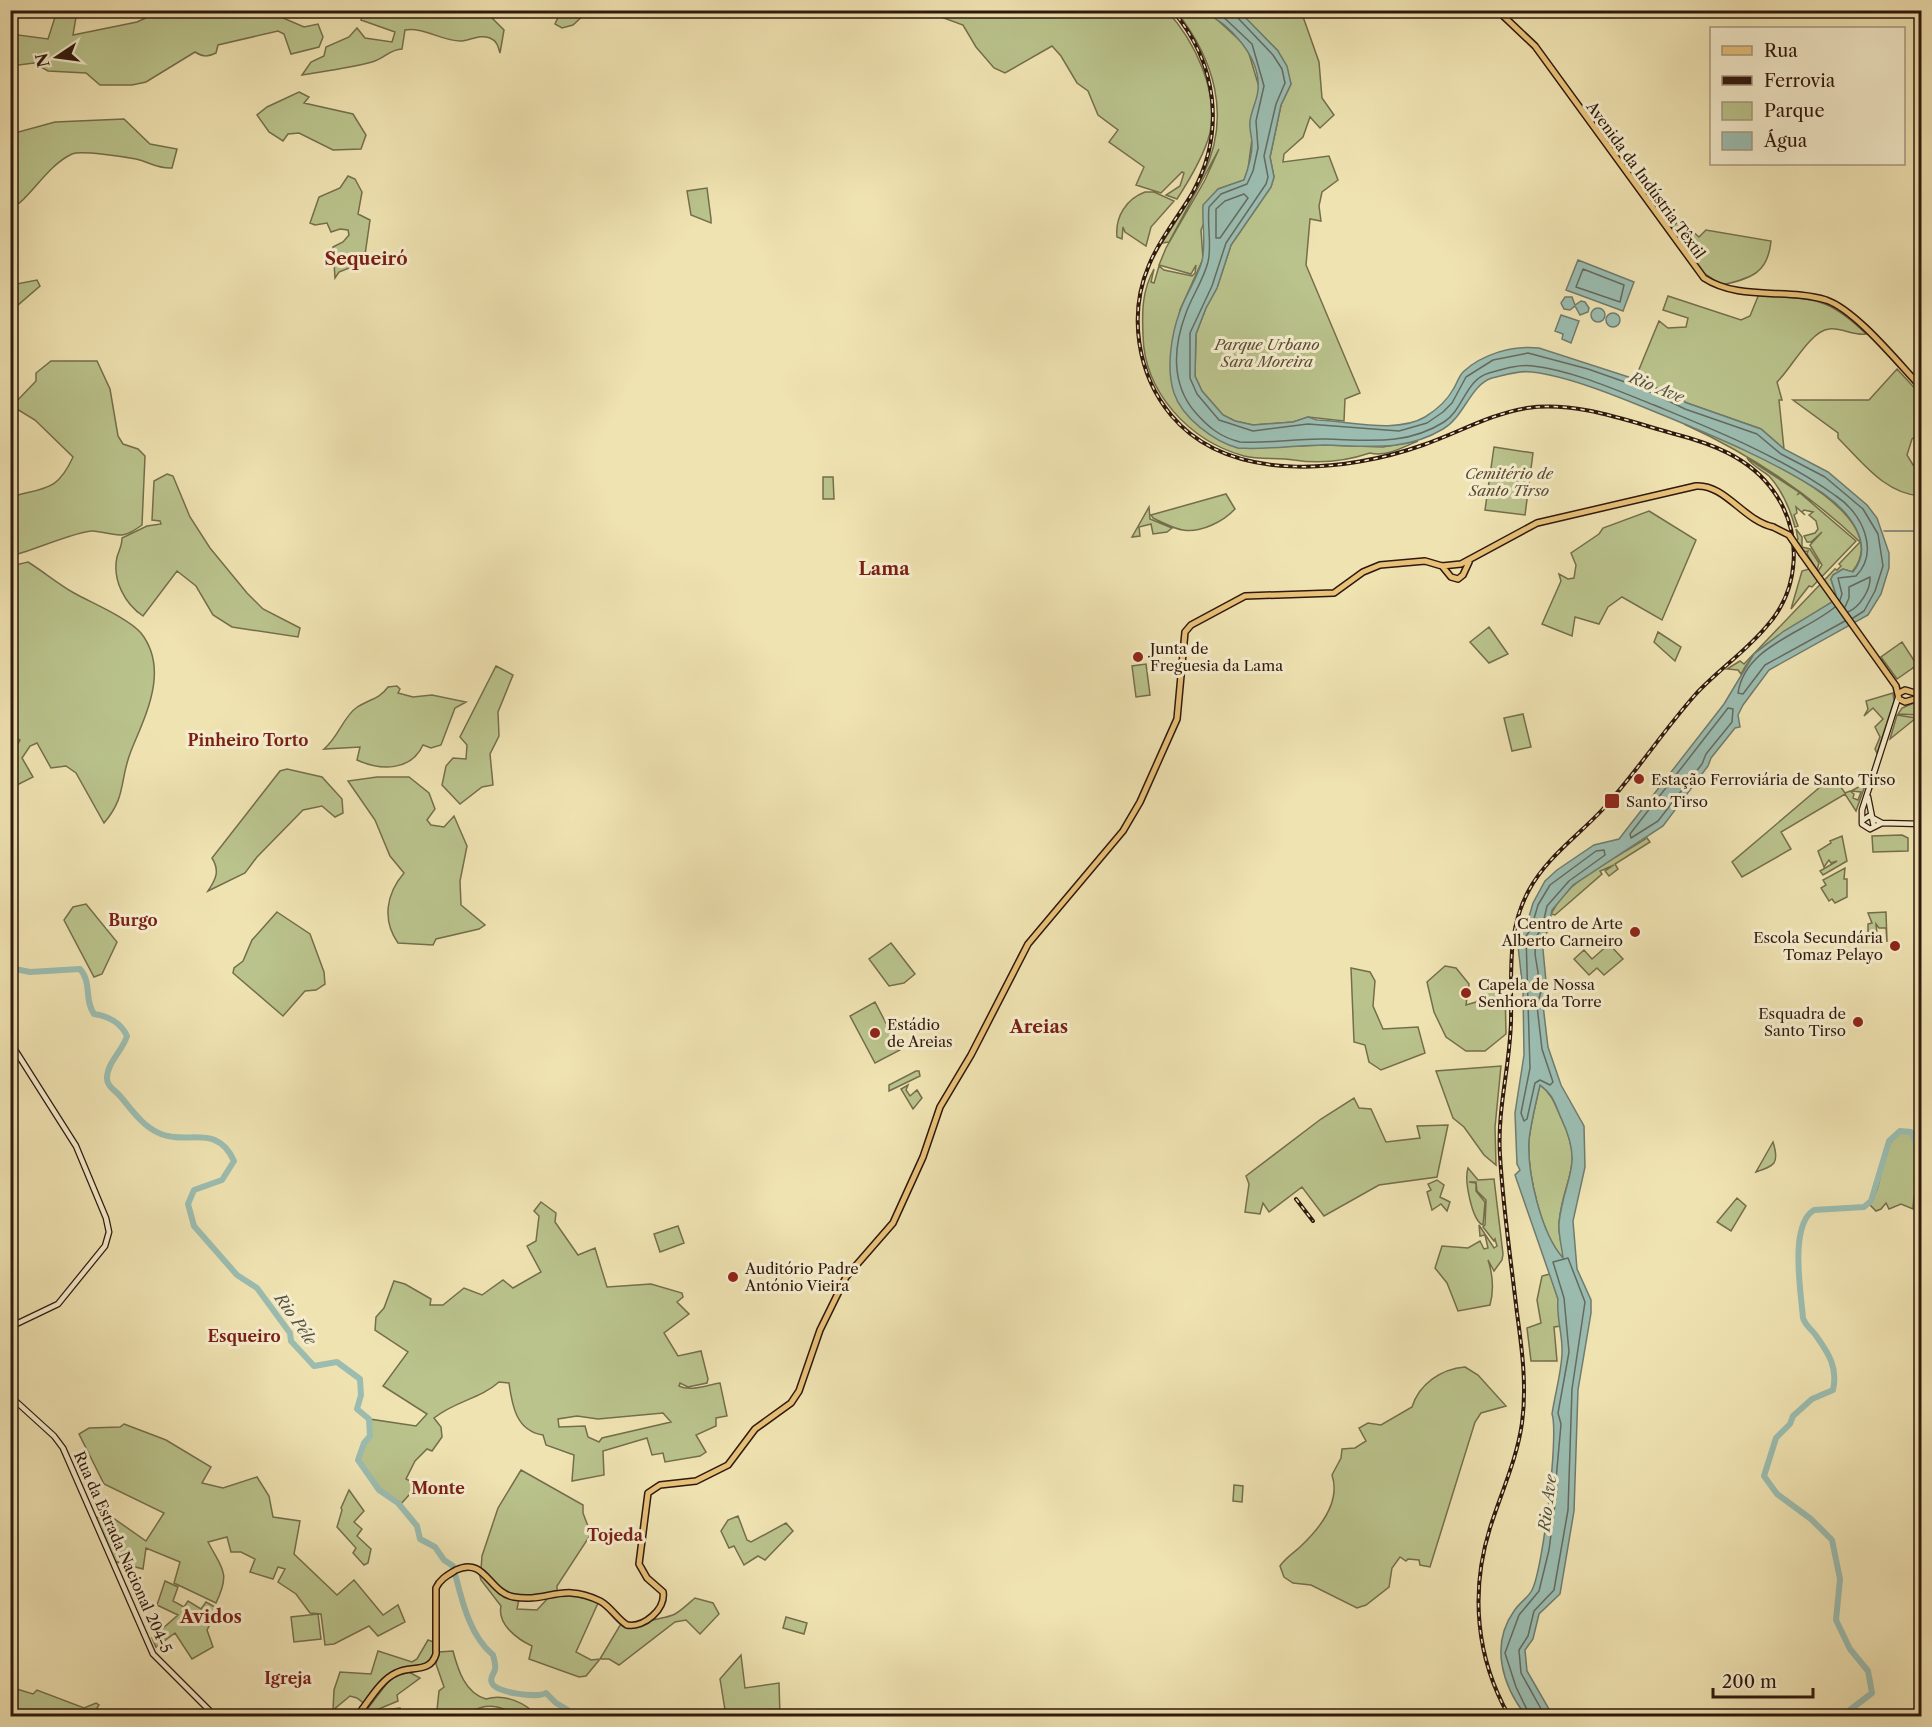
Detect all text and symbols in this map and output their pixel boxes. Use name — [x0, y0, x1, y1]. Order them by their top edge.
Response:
north arrow — [27, 27, 87, 87]
legend — [1710, 27, 1905, 165]
text: Rua — [1764, 40, 1798, 62]
text: N — [31, 51, 54, 69]
text: Ferrovia — [1764, 70, 1836, 92]
street label: Avenida da Indústria Têxtil — [1582, 97, 1710, 263]
text: Parque — [1764, 100, 1825, 122]
text: Água — [1763, 129, 1808, 152]
district label: Sequeiró — [324, 248, 408, 270]
park label: Parque Urbano Sara Moreira — [1214, 335, 1319, 371]
water label: Rio Ave — [1625, 366, 1688, 407]
park label: Cemitério de Santo Tirso — [1465, 464, 1554, 500]
district label: Lama — [858, 558, 910, 580]
place label: Junta de Freguesia da Lama — [1148, 639, 1283, 675]
marker: Junta de Freguesia da Lama — [1131, 650, 1145, 664]
district label: Pinheiro Torto — [188, 730, 308, 750]
place label: Estação Ferroviária de Santo Tirso — [1651, 770, 1896, 789]
marker: Estação Ferroviária de Santo Tirso — [1632, 772, 1646, 786]
marker: Santo Tirso — [1603, 792, 1621, 810]
place label: Santo Tirso — [1626, 792, 1708, 811]
district label: Burgo — [108, 910, 158, 930]
place label: Centro de Arte Alberto Carneiro — [1501, 914, 1623, 950]
marker: Centro de Arte Alberto Carneiro — [1628, 925, 1642, 939]
place label: Escola Secundária Tomaz Pelayo — [1753, 928, 1883, 964]
marker: Escola Secundária Tomaz Pelayo — [1888, 939, 1902, 953]
place label: Capela de Nossa Senhora da Torre — [1478, 975, 1602, 1011]
marker: Capela de Nossa Senhora da Torre — [1459, 986, 1473, 1000]
place label: Esquadra de Santo Tirso — [1758, 1004, 1846, 1040]
place label: Estádio de Areias — [887, 1015, 953, 1051]
marker: Esquadra de Santo Tirso — [1851, 1015, 1865, 1029]
district label: Areias — [1009, 1016, 1068, 1038]
marker: Estádio de Areias — [868, 1026, 882, 1040]
place label: Auditório Padre António Vieira — [744, 1259, 859, 1295]
marker: Auditório Padre António Vieira — [726, 1270, 740, 1284]
water label: Rio Péle — [270, 1287, 322, 1350]
district label: Esqueiro — [207, 1326, 281, 1346]
street label: Rua da Estrada Nacional 204-5 — [70, 1448, 176, 1656]
water label: Rio Ave — [1533, 1472, 1561, 1535]
district label: Monte — [411, 1478, 465, 1498]
district label: Tojeda — [587, 1525, 644, 1545]
district label: Avidos — [179, 1606, 242, 1628]
scale bar — [1713, 1661, 1814, 1699]
district label: Igreja — [264, 1668, 312, 1688]
text: 200 m — [1722, 1671, 1777, 1693]

